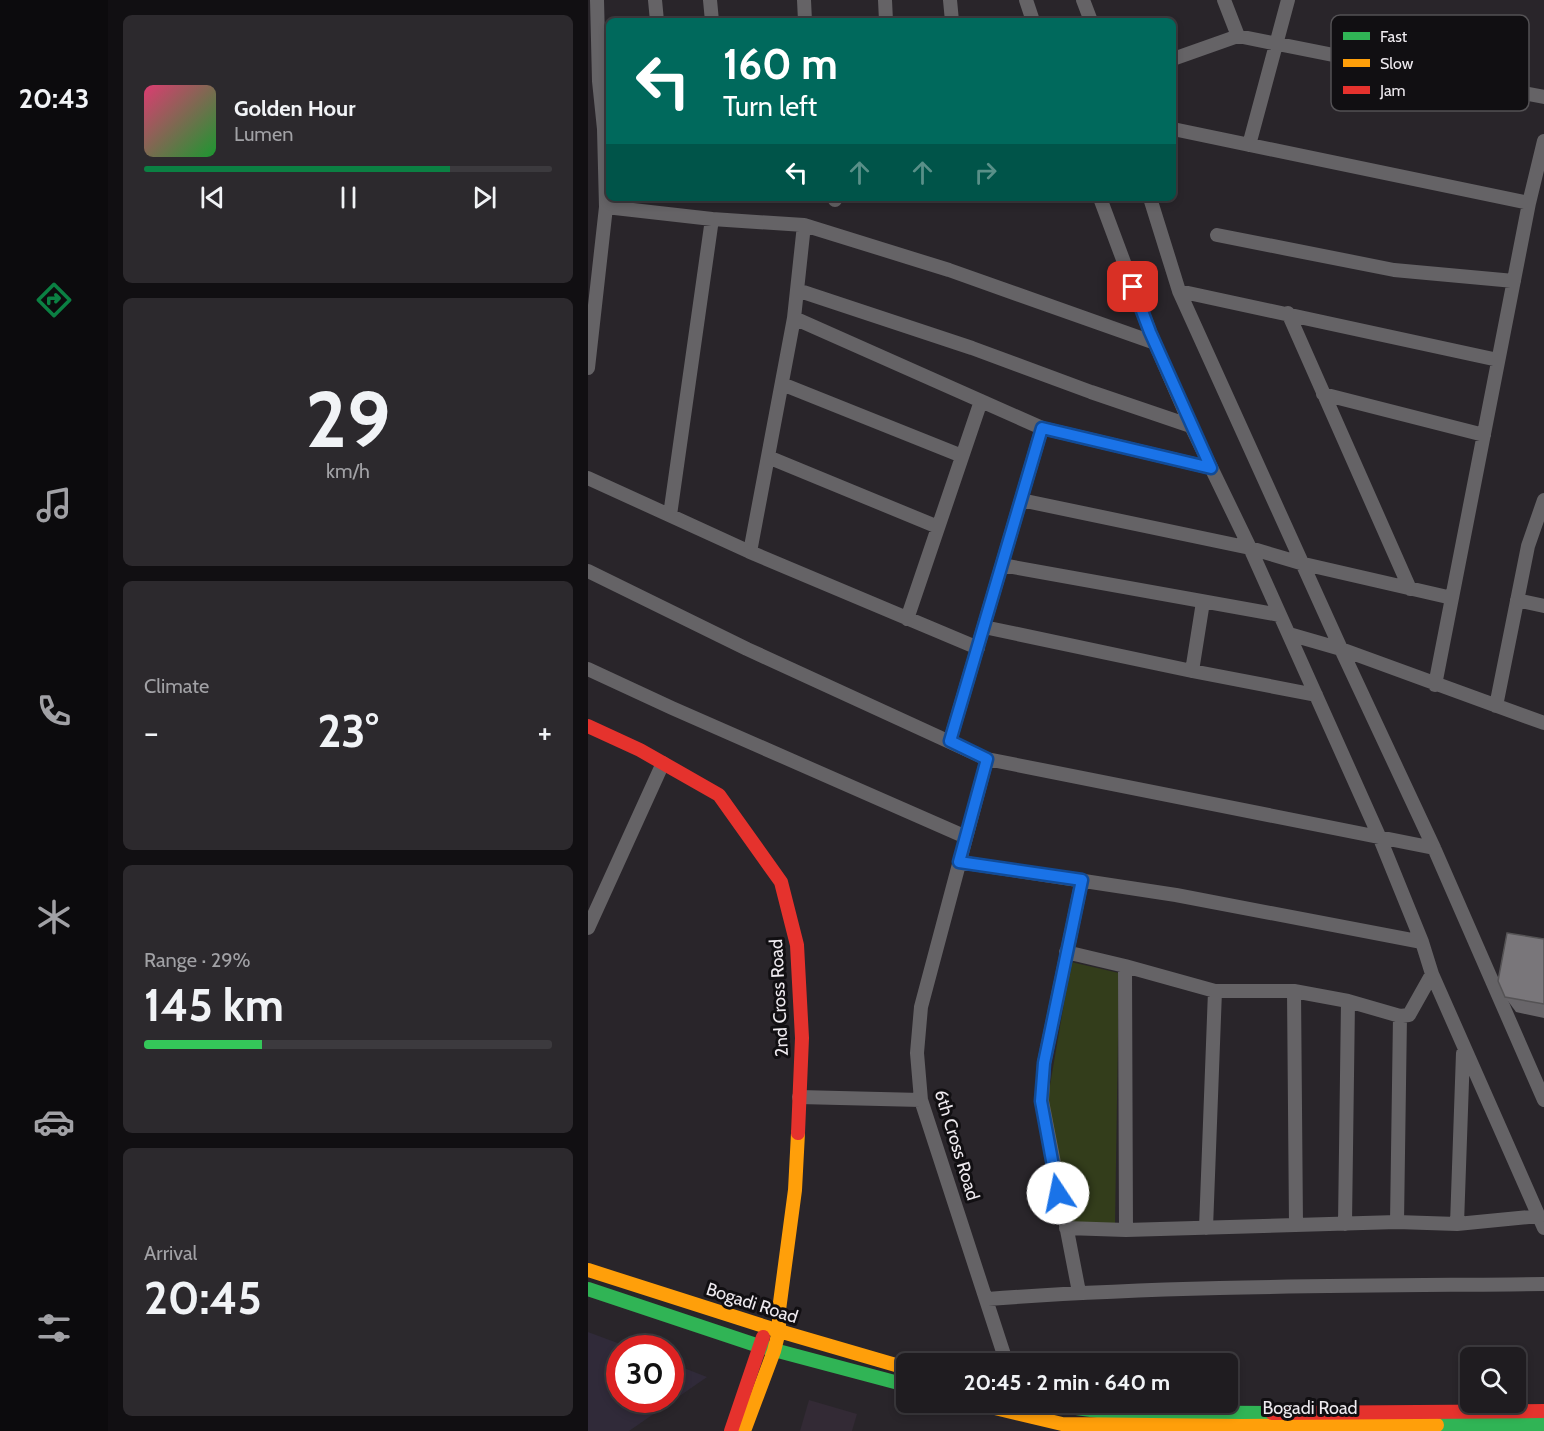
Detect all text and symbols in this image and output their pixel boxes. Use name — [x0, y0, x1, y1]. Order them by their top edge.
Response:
legend — [1331, 15, 1529, 111]
text: Fast — [1380, 27, 1408, 46]
text: 160 m — [723, 38, 838, 90]
icon: left — [624, 42, 702, 120]
text: Slow — [1380, 54, 1414, 73]
text: Jam — [1379, 81, 1406, 100]
text: 20:43 — [19, 82, 89, 115]
text: Turn left — [723, 90, 817, 123]
text: Golden Hour — [234, 95, 355, 122]
text: Lumen — [234, 122, 293, 146]
icon: left — [780, 156, 813, 189]
icon: ahead — [843, 156, 876, 189]
icon: ahead — [906, 156, 939, 189]
icon: right — [969, 156, 1002, 189]
icon: previous — [196, 181, 229, 214]
icon: pause — [332, 181, 365, 214]
icon: next — [468, 181, 501, 214]
pin — [1107, 261, 1158, 312]
icon: arrive — [1116, 270, 1149, 303]
icon: directions — [33, 279, 75, 321]
text: 29 — [305, 372, 391, 467]
text: km/h — [326, 459, 370, 483]
icon: music — [33, 484, 75, 526]
text: Climate — [144, 674, 209, 698]
icon: phone — [33, 690, 75, 732]
text: 23° — [317, 704, 379, 758]
text: − — [144, 712, 159, 752]
text: + — [537, 712, 552, 752]
icon: climate — [33, 896, 75, 938]
street label: 2nd Cross Road — [765, 939, 793, 1057]
text: Range · 29% — [144, 948, 251, 972]
text: 145 km — [144, 978, 284, 1032]
street label: 6th Cross Road — [930, 1087, 984, 1203]
icon: car — [33, 1101, 75, 1143]
position arrow — [1026, 1161, 1090, 1225]
text: Arrival — [144, 1241, 197, 1265]
text: 20:45 — [144, 1271, 262, 1325]
street label: Bogadi Road — [703, 1278, 801, 1328]
icon: filters — [33, 1307, 75, 1349]
speed limit sign: 30 — [606, 1335, 684, 1413]
map controls — [1460, 1347, 1526, 1413]
button: search — [1460, 1347, 1526, 1413]
text: 20:45 · 2 min · 640 m — [964, 1369, 1170, 1396]
street label: Bogadi Road — [1262, 1397, 1358, 1419]

